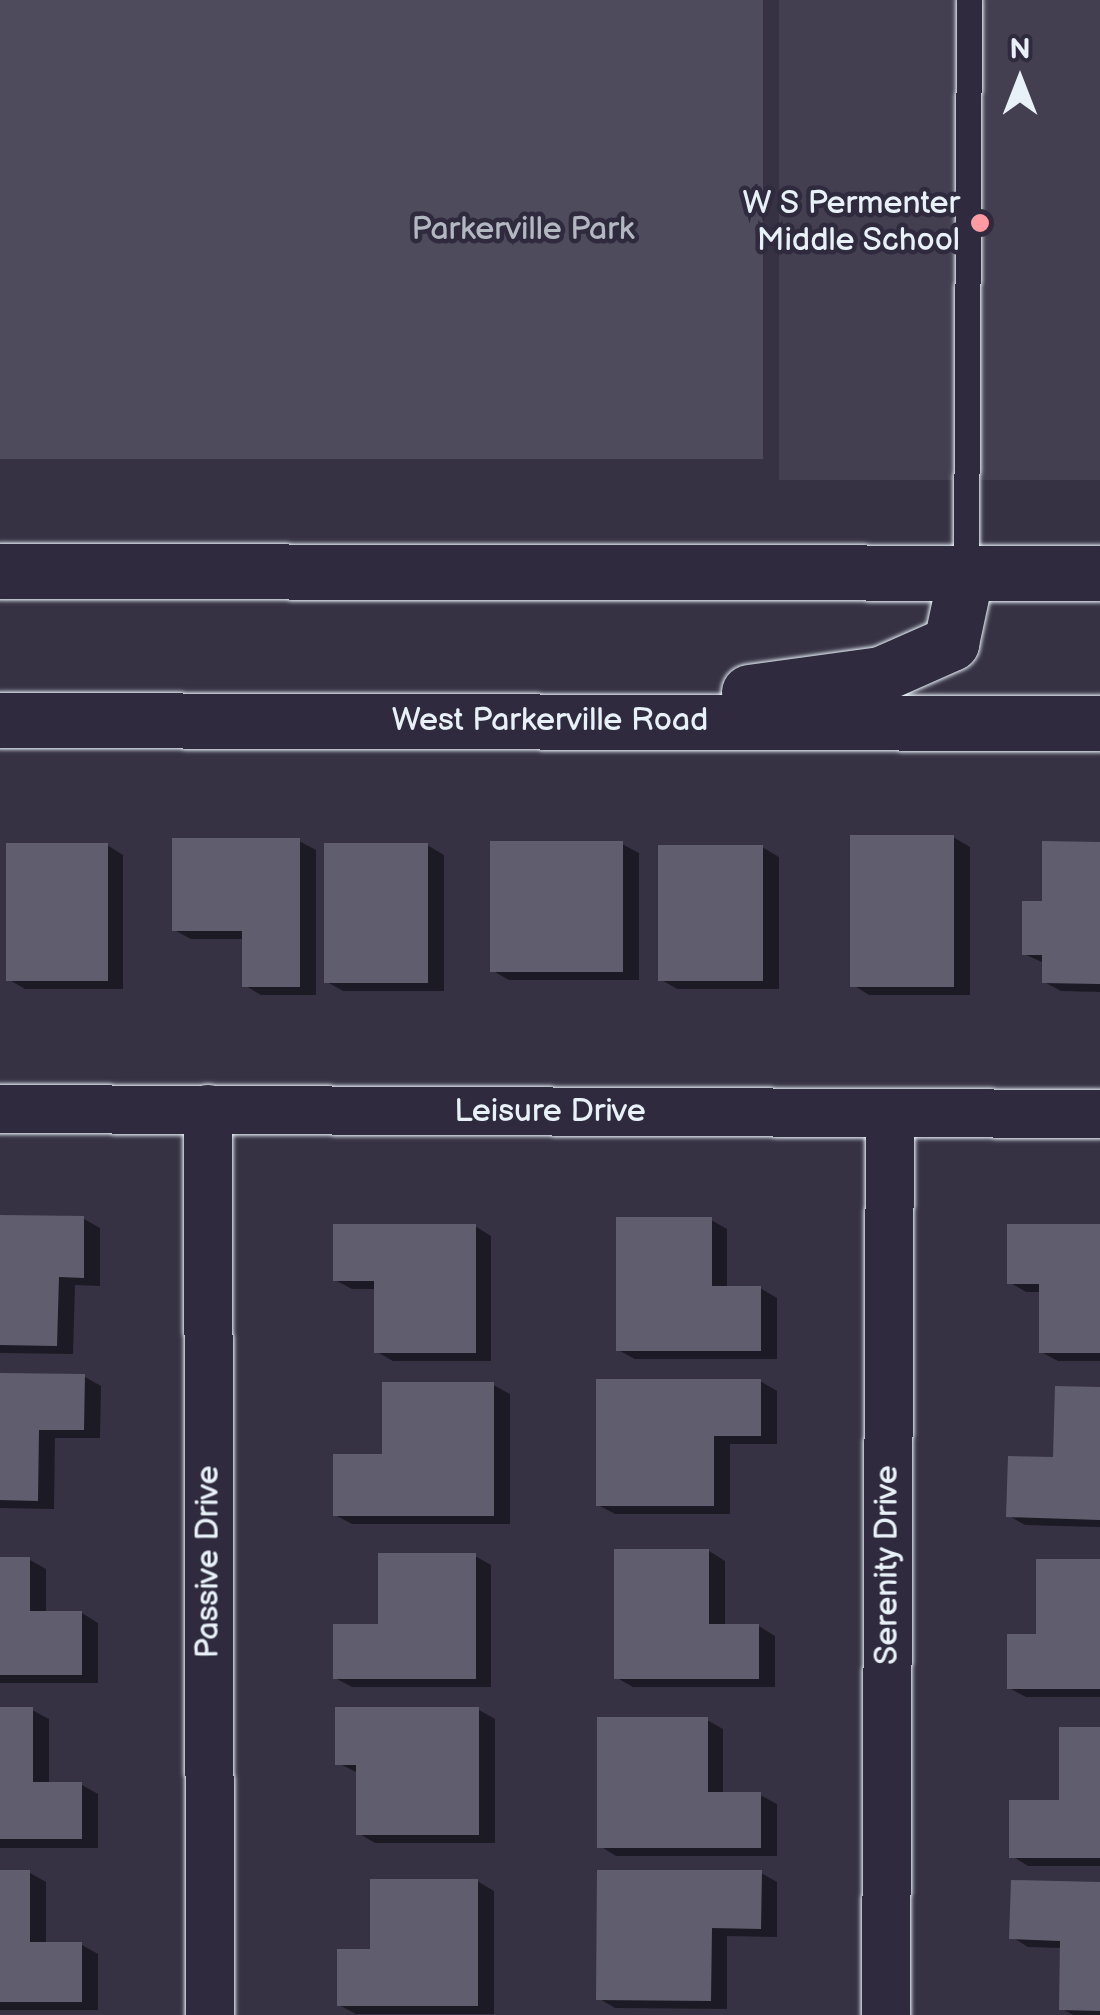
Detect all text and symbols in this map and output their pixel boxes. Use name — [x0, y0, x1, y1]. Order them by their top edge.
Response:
north arrow — [970, 30, 1070, 130]
text: N — [1009, 33, 1031, 66]
place label: W S Permenter Middle School — [742, 186, 960, 261]
park label: Parkerville Park — [412, 211, 634, 249]
marker: W S Permenter Middle School — [969, 212, 991, 234]
street label: West Parkerville Road — [392, 702, 708, 740]
street label: Leisure Drive — [454, 1093, 646, 1131]
street label: Serenity Drive — [869, 1464, 907, 1666]
street label: Passive Drive — [190, 1466, 228, 1658]

